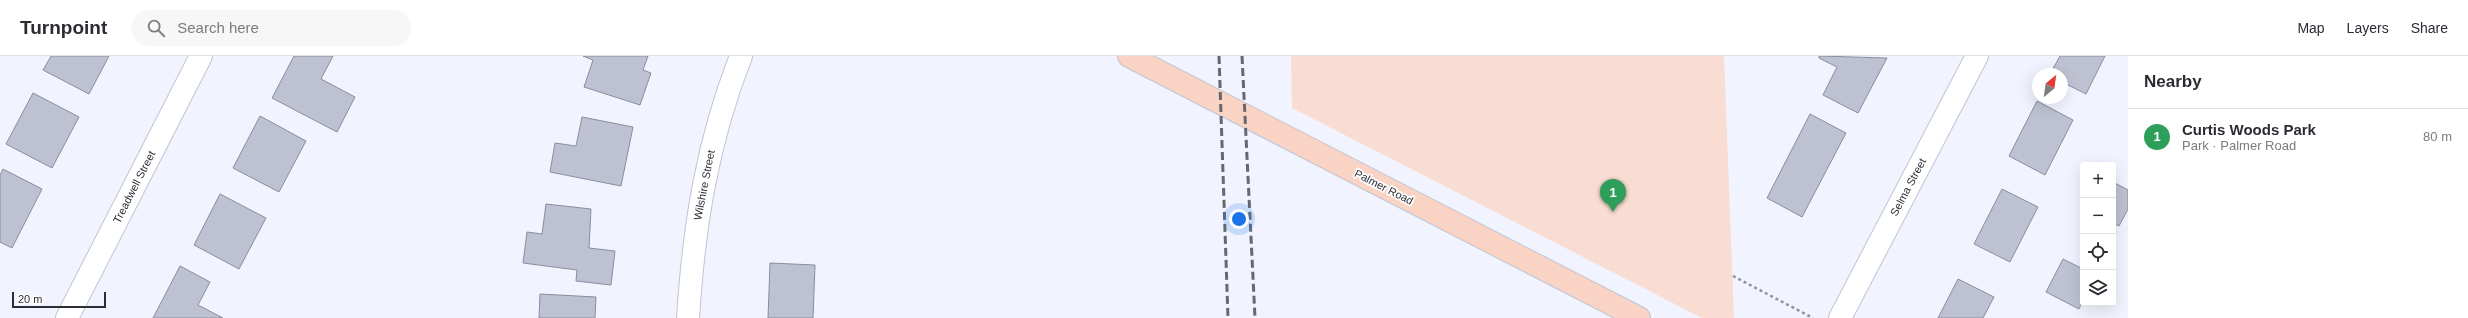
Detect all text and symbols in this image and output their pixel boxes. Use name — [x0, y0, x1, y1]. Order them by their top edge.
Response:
search box — [131, 10, 411, 46]
text: Turnpoint — [20, 17, 107, 38]
icon: search — [145, 17, 167, 39]
text: Search here — [177, 19, 259, 36]
text: Map — [2297, 20, 2325, 36]
text: Layers — [2347, 20, 2389, 36]
text: Share — [2411, 20, 2448, 36]
north arrow — [2032, 68, 2068, 104]
text: Nearby — [2144, 72, 2202, 91]
text: Curtis Woods Park — [2182, 121, 2316, 138]
text: 1 — [2153, 129, 2161, 144]
text: 80 m — [2423, 129, 2452, 144]
text: Park · Palmer Road — [2182, 138, 2296, 153]
street label: Treadwell Street — [111, 149, 157, 225]
street label: Wilshire Street — [691, 149, 717, 221]
street label: Selma Street — [1888, 156, 1928, 218]
map controls — [2080, 162, 2116, 306]
button: + — [2080, 162, 2116, 198]
street label: Palmer Road — [1353, 167, 1415, 207]
pin: 1 — [1600, 179, 1626, 212]
button: − — [2080, 198, 2116, 234]
your location — [1229, 209, 1249, 229]
button: locate — [2080, 234, 2116, 270]
button: layers — [2080, 270, 2116, 306]
scale bar — [12, 290, 106, 309]
text: 20 m — [18, 293, 42, 305]

